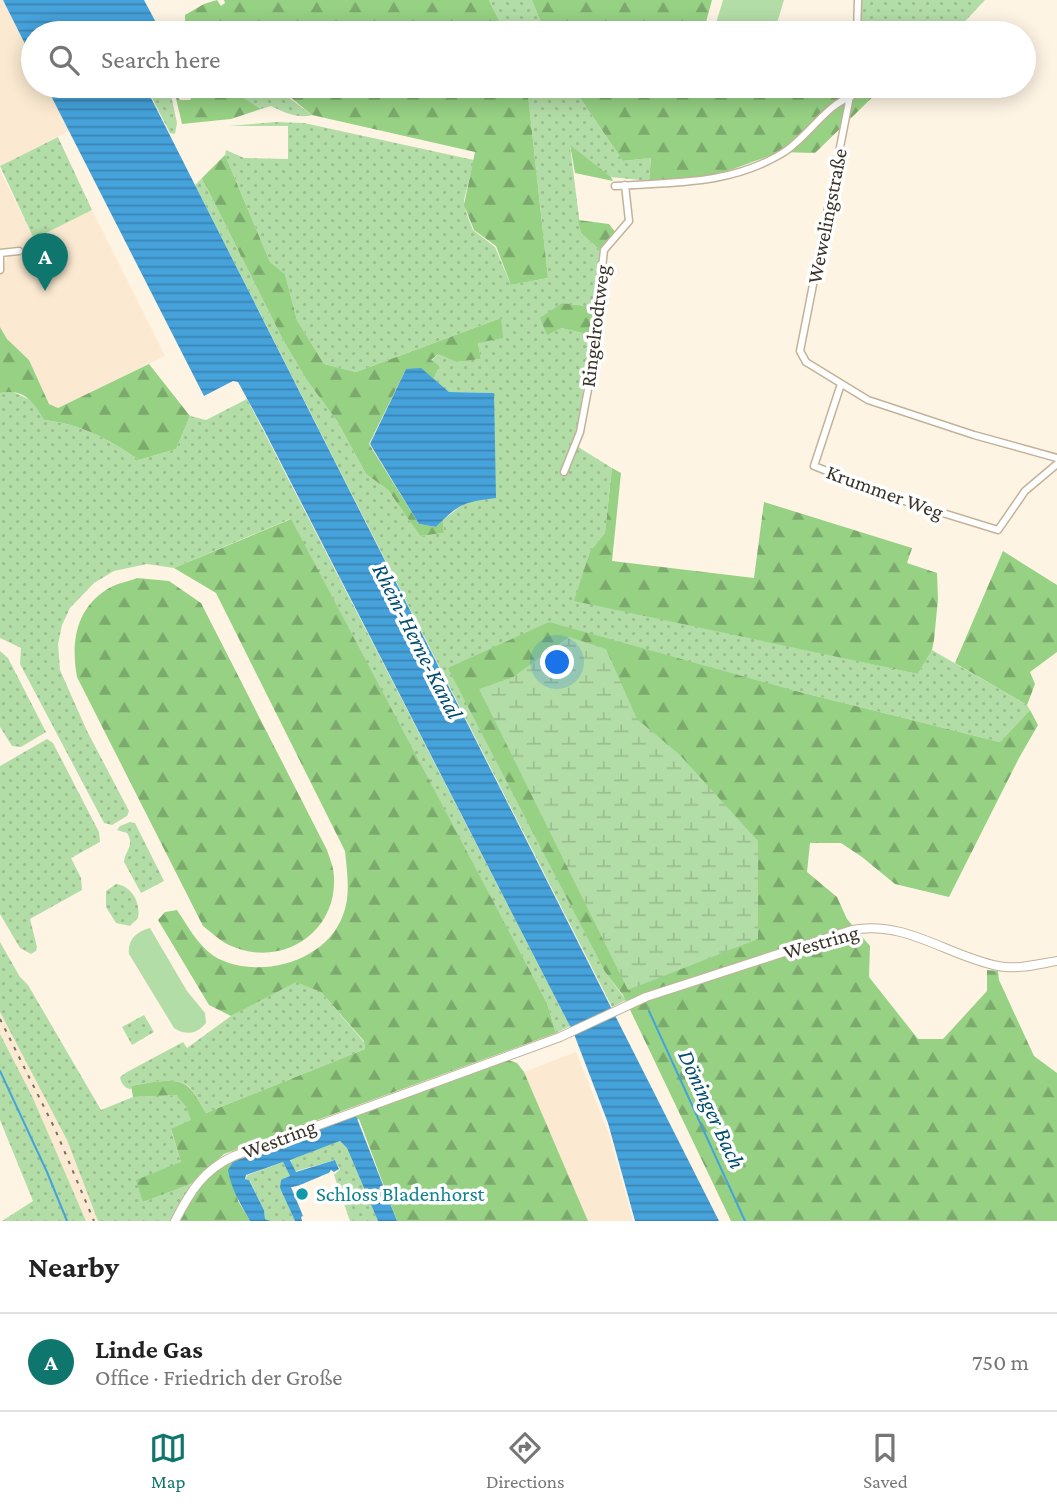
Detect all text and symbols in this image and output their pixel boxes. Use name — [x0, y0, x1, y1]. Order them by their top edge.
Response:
search box — [21, 21, 1036, 98]
icon: search — [45, 41, 83, 79]
text: Search here — [101, 45, 220, 74]
street label: Wewelingstraße — [802, 146, 852, 286]
pin: A — [22, 233, 68, 291]
street label: Ringelrodtweg — [576, 263, 614, 389]
street label: Krummer Weg — [823, 460, 947, 524]
water label: Rhein-Herne-Kanal — [368, 559, 469, 723]
your location — [540, 645, 574, 679]
street label: Westring — [781, 920, 861, 964]
water label: Döninger Bach — [673, 1045, 751, 1173]
street label: Westring — [239, 1114, 319, 1164]
place label: Schloss Bladenhorst — [316, 1182, 486, 1206]
marker: Schloss Bladenhorst — [294, 1186, 310, 1202]
text: Nearby — [28, 1250, 119, 1283]
text: Linde Gas — [95, 1335, 203, 1364]
text: A — [44, 1349, 58, 1375]
text: 750 m — [972, 1349, 1029, 1375]
text: Office · Friedrich der Große — [95, 1364, 342, 1390]
tab: Map — [149, 1429, 187, 1492]
tab: Directions — [486, 1429, 565, 1492]
tab: Saved — [863, 1429, 908, 1492]

